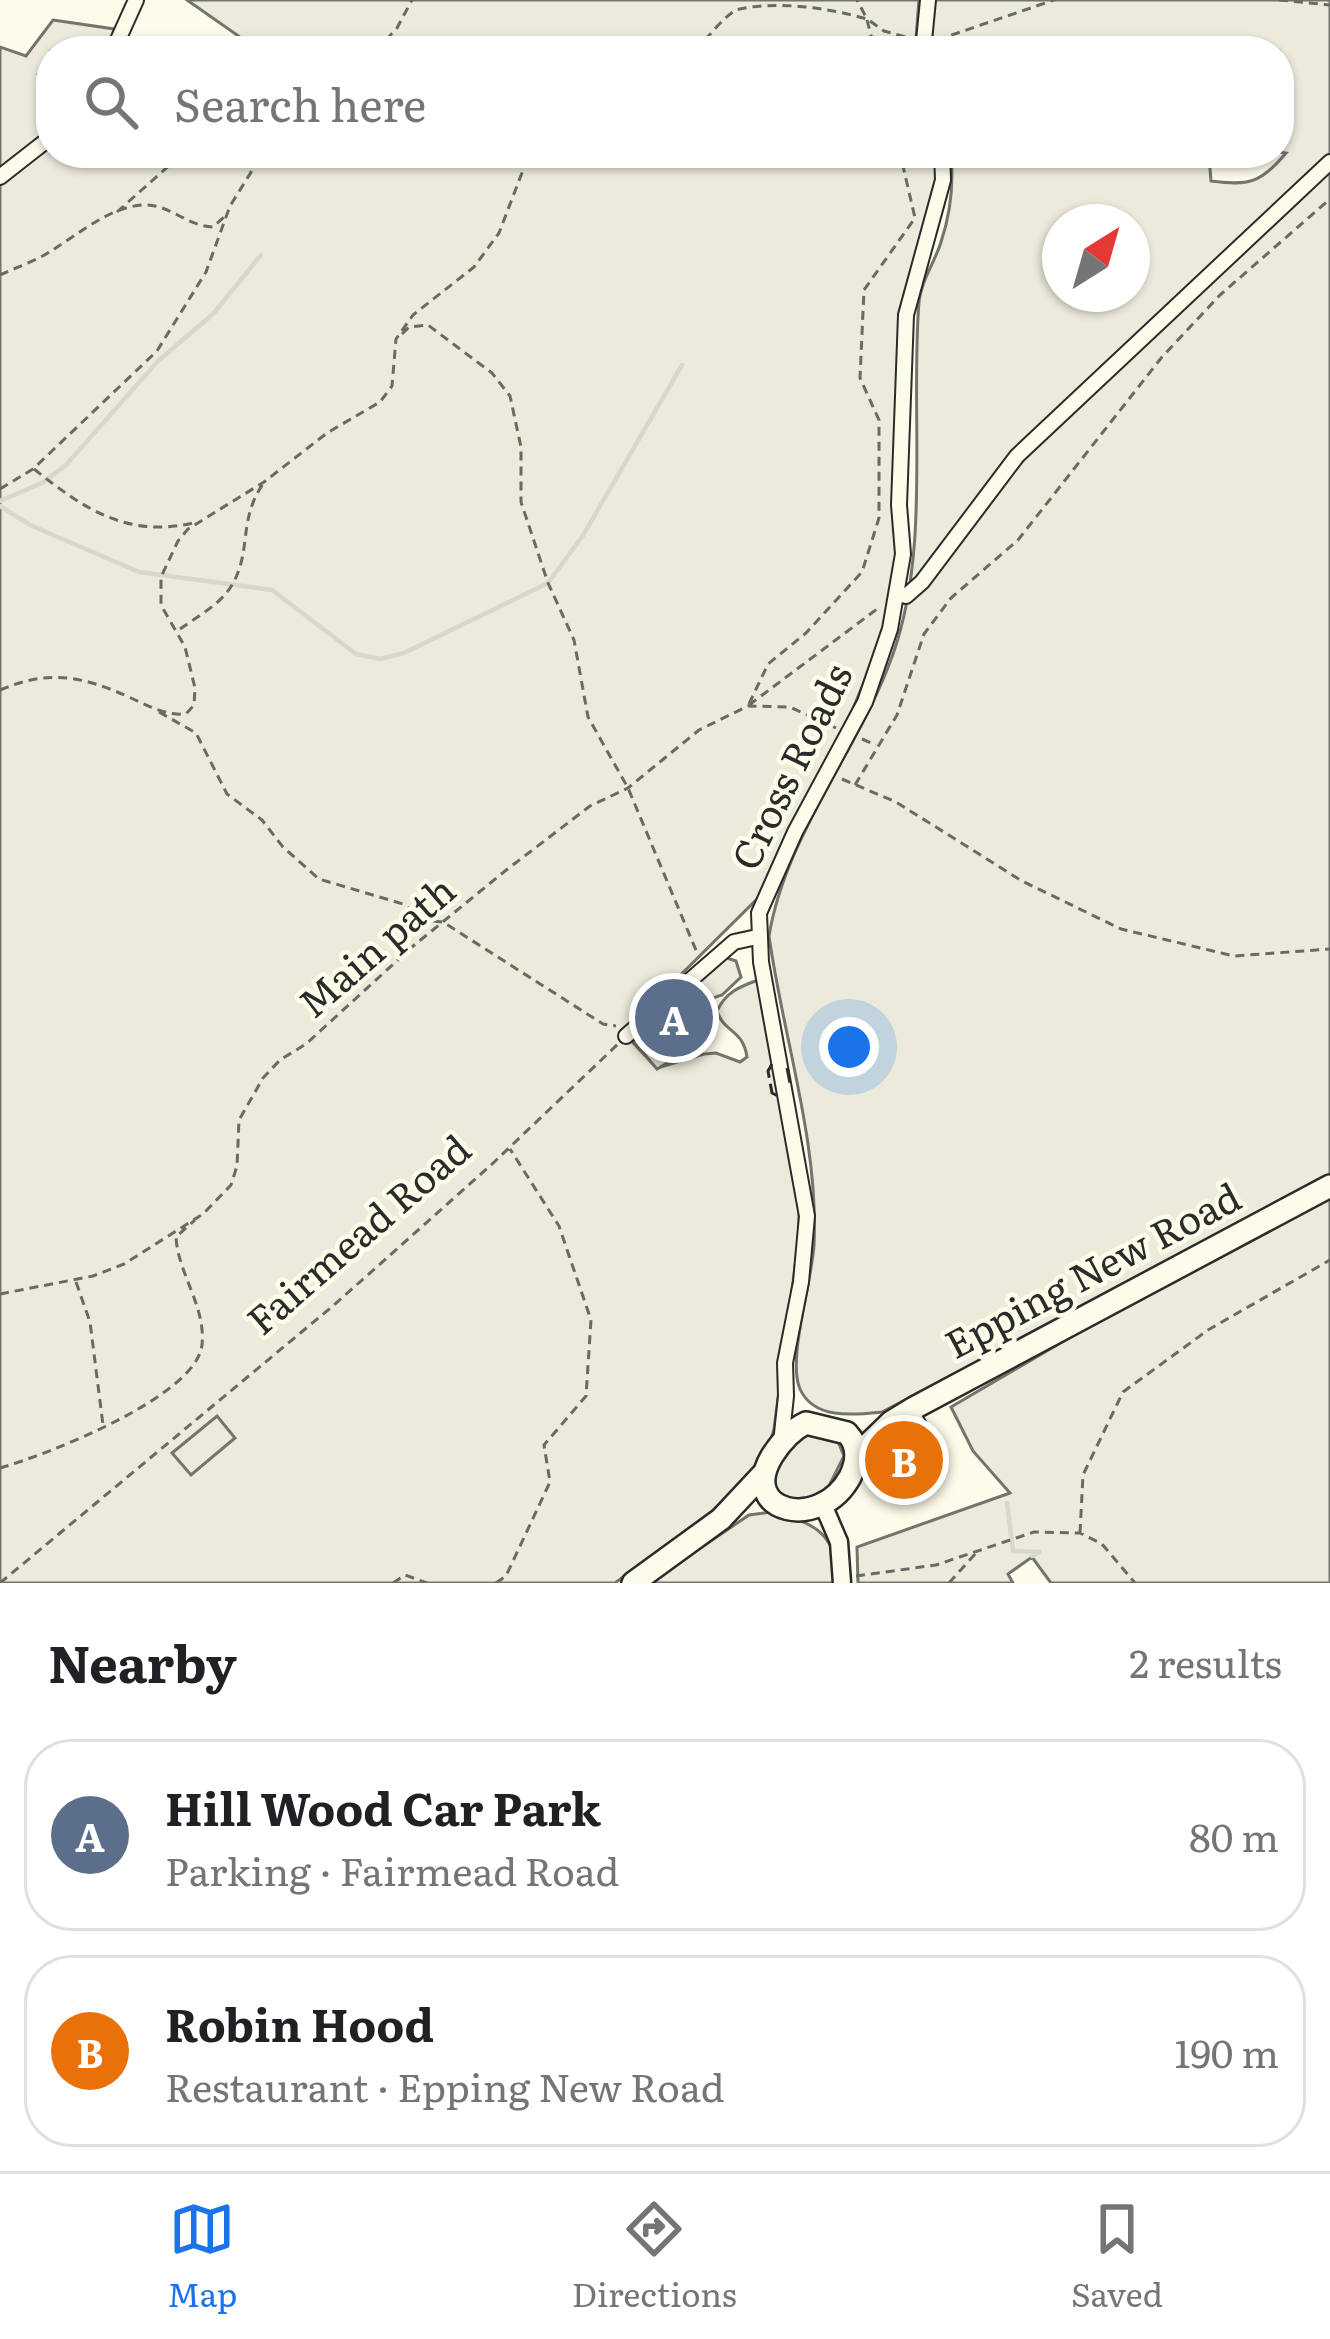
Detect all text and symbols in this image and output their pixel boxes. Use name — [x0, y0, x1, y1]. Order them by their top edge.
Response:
search box — [36, 36, 1294, 168]
icon: search — [78, 69, 144, 135]
text: Search here — [174, 69, 426, 136]
north arrow — [1042, 204, 1150, 312]
street label: Cross Roads — [714, 653, 864, 879]
street label: Main path — [284, 860, 466, 1029]
pin: A — [635, 973, 713, 1063]
your location — [819, 1017, 879, 1077]
street label: Fairmead Road — [232, 1119, 482, 1346]
street label: Epping New Road — [933, 1166, 1250, 1371]
pin: B — [865, 1415, 943, 1505]
text: Nearby — [48, 1623, 237, 1699]
text: 2 results — [1129, 1632, 1282, 1690]
text: Hill Wood Car Park — [165, 1773, 601, 1840]
text: A — [75, 1806, 105, 1864]
text: 80 m — [1189, 1806, 1279, 1864]
text: Parking · Fairmead Road — [165, 1840, 619, 1898]
text: Robin Hood — [165, 1989, 434, 2056]
text: B — [77, 2022, 103, 2080]
text: 190 m — [1175, 2022, 1279, 2080]
text: Restaurant · Epping New Road — [165, 2056, 725, 2114]
tab: Map — [167, 2196, 237, 2317]
tab: Directions — [572, 2196, 737, 2317]
tab: Saved — [1071, 2196, 1163, 2317]

